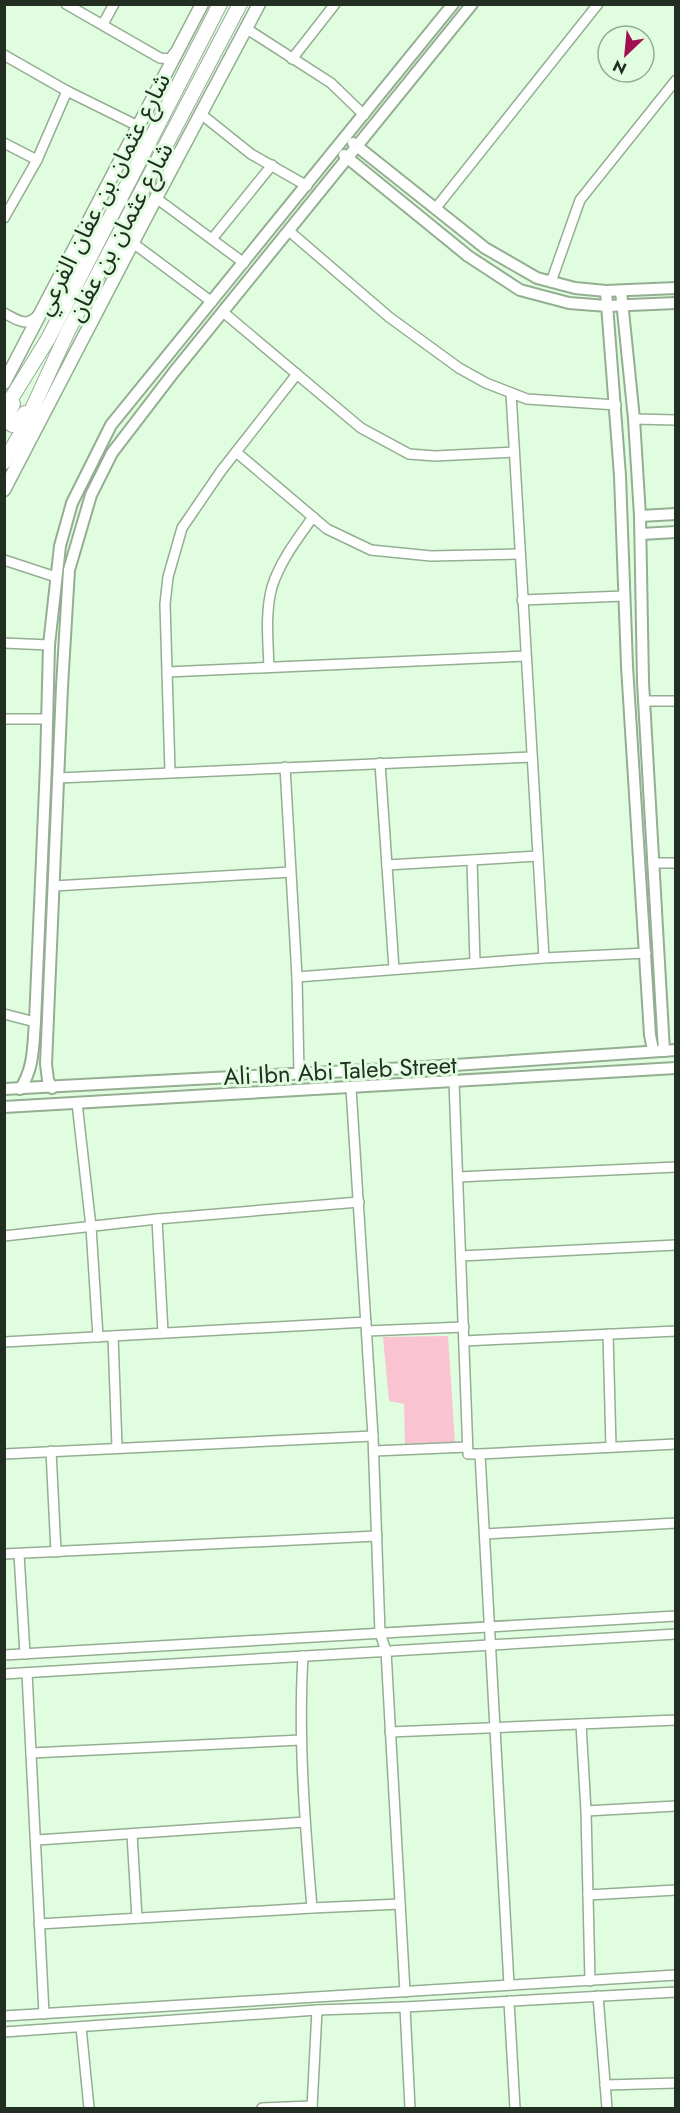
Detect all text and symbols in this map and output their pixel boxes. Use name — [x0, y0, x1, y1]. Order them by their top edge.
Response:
north arrow — [596, 24, 656, 84]
text: N — [609, 54, 630, 80]
street label: شارع عثمان بن عفان الفرعي — [29, 68, 177, 320]
street label: شارع عثمان بن عفان — [61, 138, 179, 326]
street label: Ali Ibn Abi Taleb Street — [222, 1047, 458, 1094]

